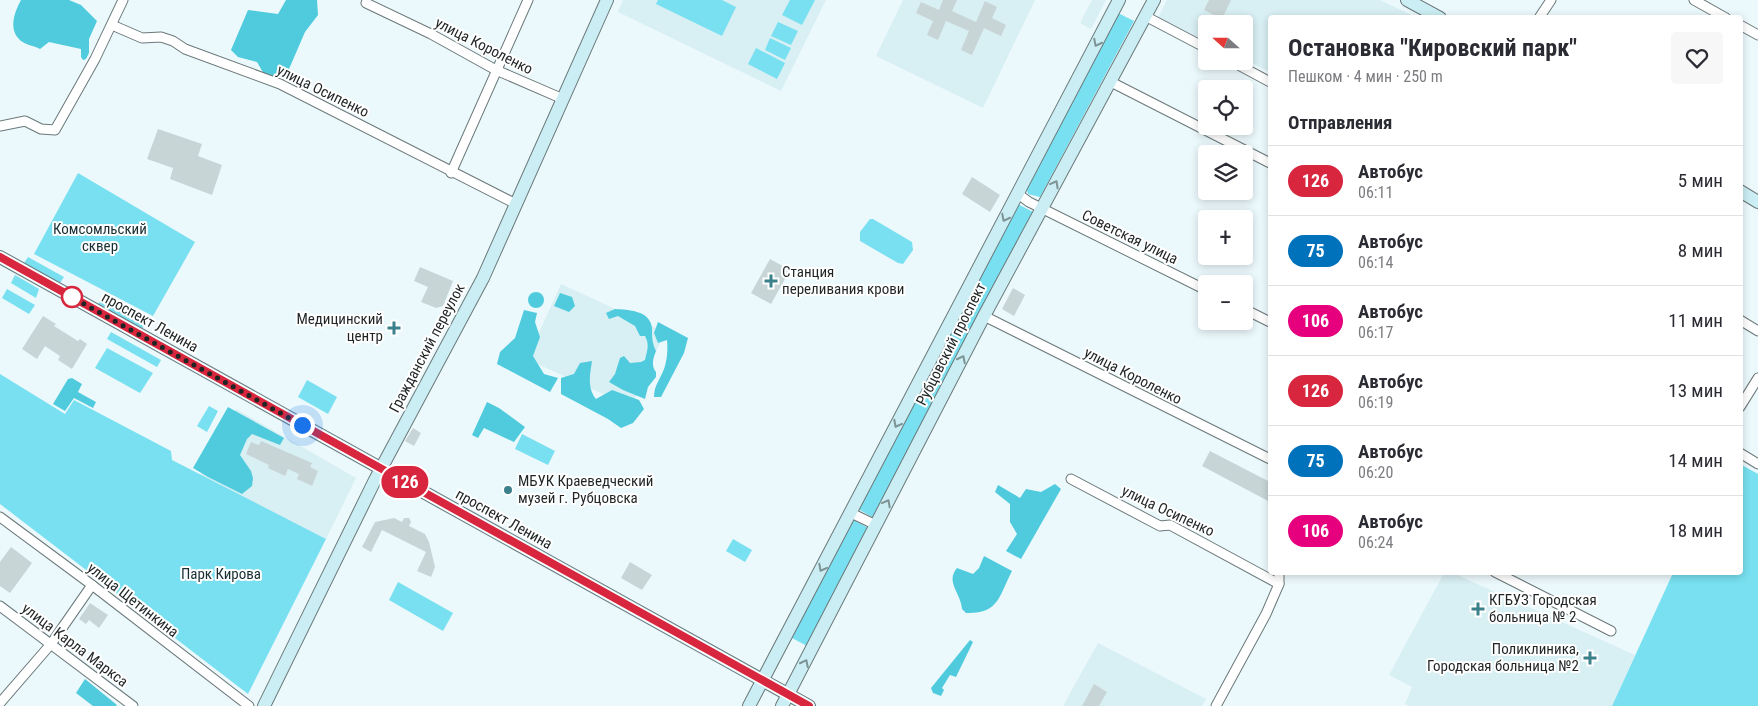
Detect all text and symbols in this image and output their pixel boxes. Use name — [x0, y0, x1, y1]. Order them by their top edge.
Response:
street label: улица Короленко — [432, 14, 536, 78]
north arrow — [1198, 15, 1252, 70]
map controls — [1198, 15, 1253, 330]
button: heart — [1671, 32, 1723, 84]
text: Остановка "Кировский парк" — [1288, 34, 1577, 62]
one-way arrow — [1093, 38, 1103, 47]
street label: улица Осипенко — [274, 61, 372, 121]
text: Пешком · 4 мин · 250 m — [1288, 67, 1443, 86]
button: locate — [1198, 80, 1253, 135]
text: Отправления — [1288, 111, 1392, 134]
button: layers — [1198, 145, 1253, 200]
text: Автобус — [1358, 160, 1423, 183]
text: 5 мин — [1678, 169, 1723, 192]
text: 126 — [1302, 170, 1329, 191]
one-way arrow — [1048, 181, 1058, 190]
text: 06:11 — [1358, 183, 1393, 202]
street label: Советская улица — [1079, 206, 1181, 268]
button: + — [1198, 210, 1253, 265]
one-way arrow — [1001, 213, 1011, 222]
park label: Комсомльский сквер — [53, 220, 147, 255]
text: Автобус — [1358, 230, 1423, 253]
text: 8 мин — [1678, 239, 1723, 262]
text: 75 — [1306, 240, 1325, 261]
text: 06:14 — [1358, 253, 1393, 272]
place label: Станция переливания крови — [782, 263, 904, 298]
marker: Станция переливания крови — [764, 274, 778, 288]
button: − — [1198, 275, 1253, 330]
street label: Гражданский переулок — [385, 280, 469, 416]
street label: Рубцовский проспект — [912, 280, 990, 408]
unlabelled marker — [61, 286, 83, 308]
street label: проспект Ленина — [99, 288, 201, 356]
text: Автобус — [1358, 300, 1423, 323]
text: 11 мин — [1668, 309, 1723, 332]
place label: Медицинский центр — [296, 310, 383, 345]
text: 106 — [1302, 310, 1329, 331]
marker: Медицинский центр — [387, 321, 401, 335]
text: 06:17 — [1358, 323, 1393, 342]
street label: улица Короленко — [1081, 344, 1185, 408]
one-way arrow — [956, 355, 966, 364]
text: Автобус — [1358, 370, 1423, 393]
text: 13 мин — [1668, 379, 1723, 402]
text: 126 — [1302, 380, 1329, 401]
text: 06:19 — [1358, 393, 1393, 412]
your location — [290, 413, 315, 438]
one-way arrow — [894, 419, 904, 428]
text: Автобус — [1358, 440, 1423, 463]
text: 14 мин — [1668, 449, 1723, 472]
text: 75 — [1306, 450, 1325, 471]
text: 06:20 — [1358, 463, 1393, 482]
line badge: 126 — [376, 466, 434, 498]
text: 126 — [391, 471, 419, 492]
place label: МБУК Краеведческий музей г. Рубцовска — [518, 472, 654, 507]
street label: улица Осипенко — [1119, 482, 1217, 540]
marker: МБУК Краеведческий музей г. Рубцовска — [502, 484, 514, 496]
street label: проспект Ленина — [453, 485, 555, 553]
one-way arrow — [881, 499, 891, 508]
text: Автобус — [1358, 510, 1423, 533]
text: 18 мин — [1668, 519, 1723, 542]
text: 106 — [1302, 520, 1329, 541]
text: 06:24 — [1358, 533, 1393, 552]
street label: улица Щетинкина — [84, 559, 182, 641]
one-way arrow — [818, 563, 828, 572]
park label: Парк Кирова — [181, 565, 261, 583]
place label: КГБУЗ Городская больница № 2 — [1489, 591, 1597, 626]
street label: улица Карла Маркса — [18, 599, 132, 691]
marker: КГБУЗ Городская больница № 2 — [1471, 602, 1485, 616]
place label: Поликлиника, Городская больница №2 — [1427, 640, 1579, 675]
marker: Поликлиника, Городская больница №2 — [1583, 651, 1597, 665]
one-way arrow — [799, 659, 809, 668]

